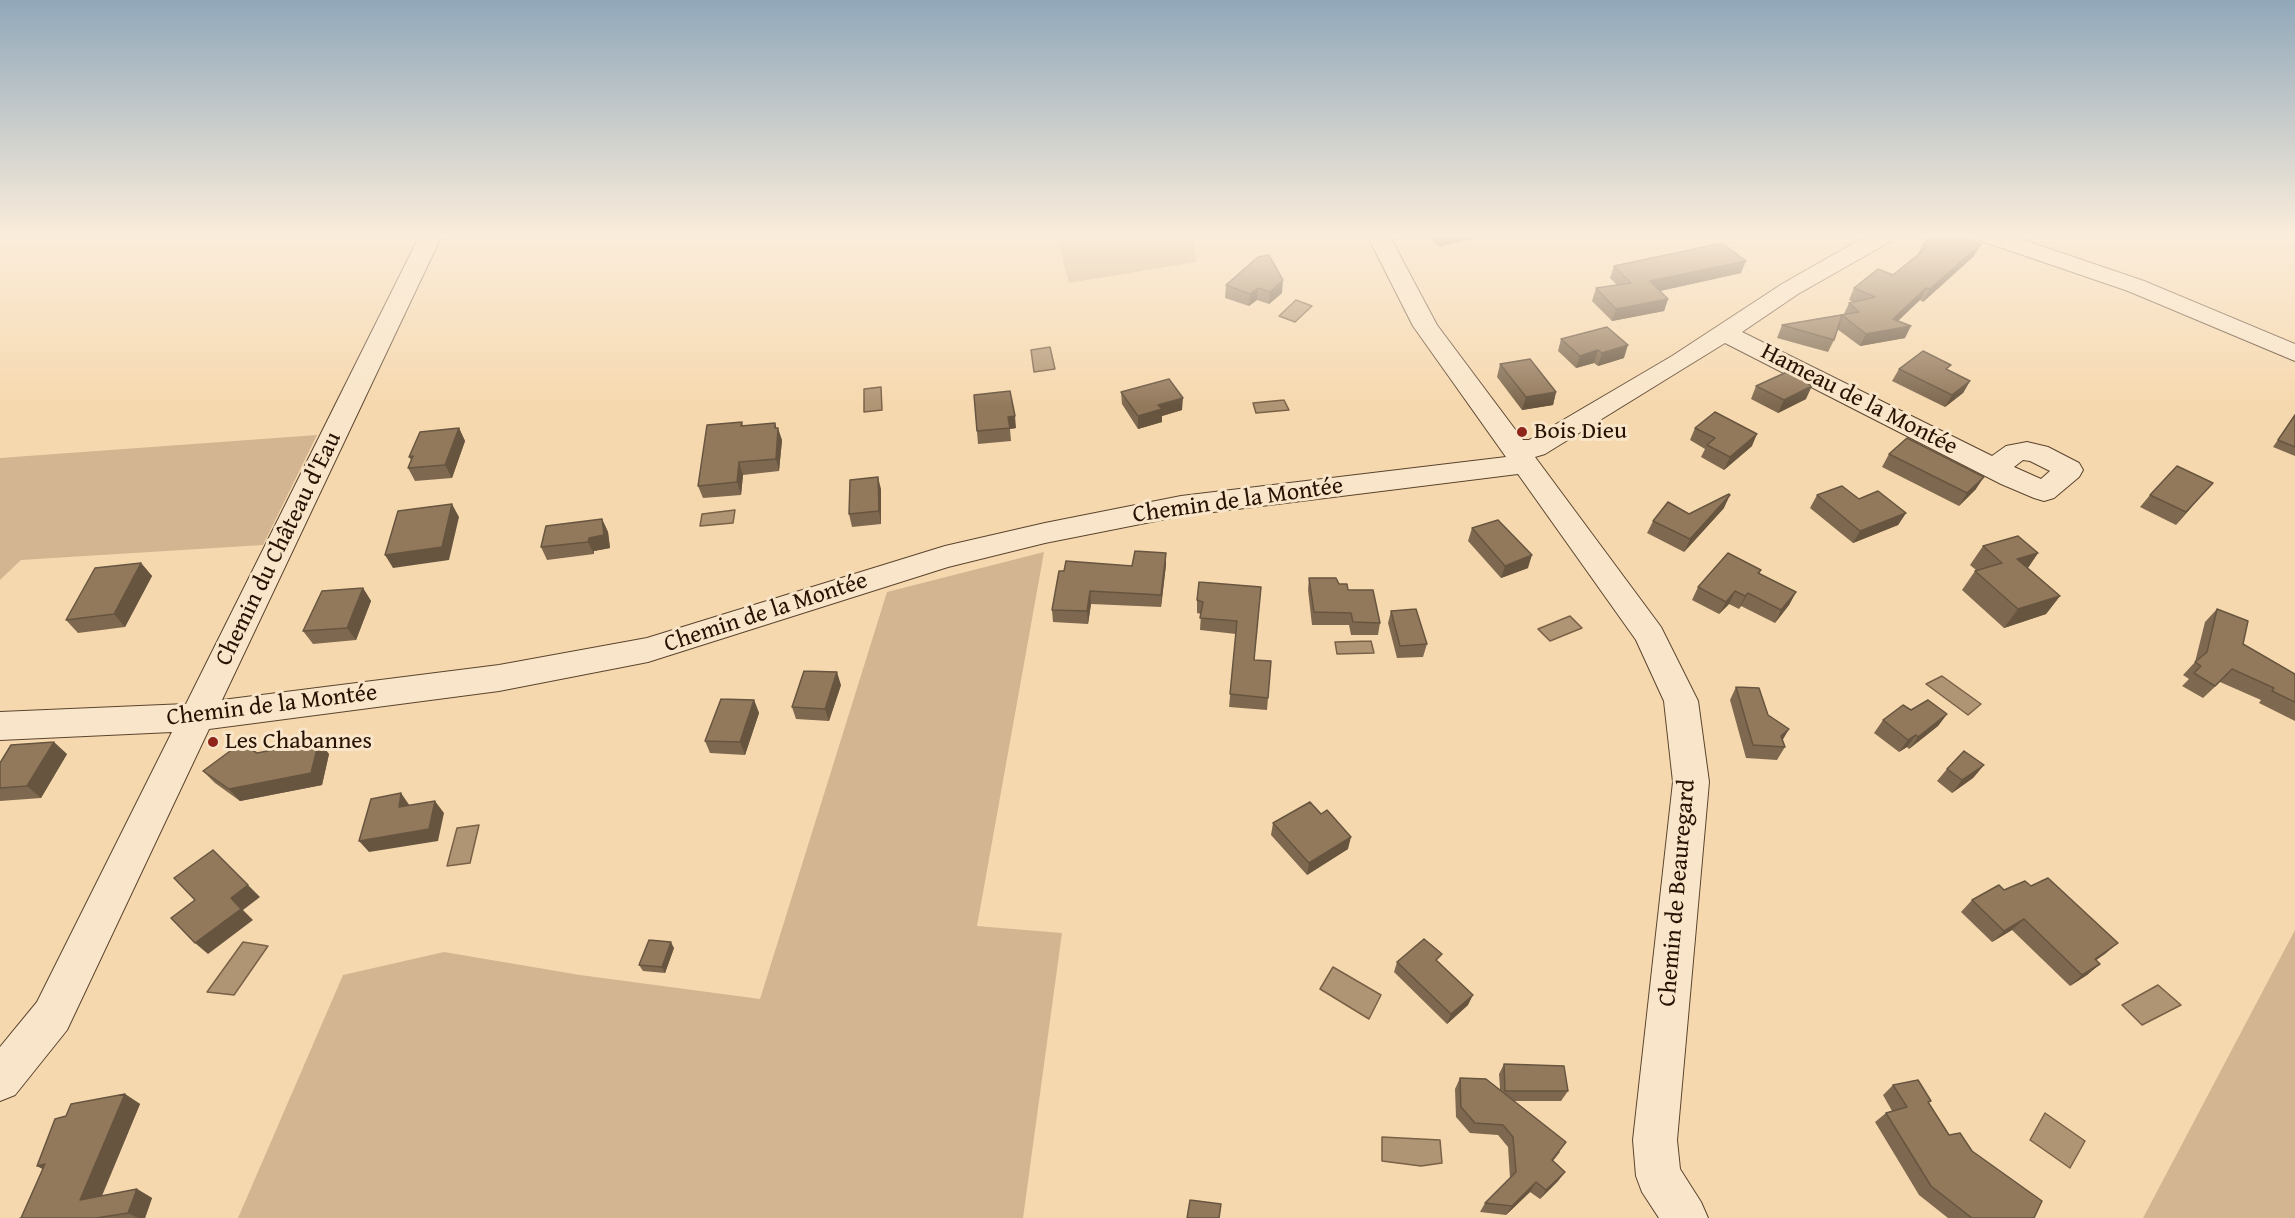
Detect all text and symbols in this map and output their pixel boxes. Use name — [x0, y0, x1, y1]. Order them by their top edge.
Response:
street label: Hameau de la Montée — [1756, 338, 1962, 462]
place label: Bois Dieu — [1534, 418, 1627, 446]
marker: Bois Dieu — [1515, 425, 1529, 439]
street label: Chemin du Château d'Eau — [210, 427, 348, 671]
street label: Chemin de la Montée — [1131, 472, 1345, 530]
street label: Chemin de la Montée — [661, 567, 871, 659]
street label: Chemin de la Montée — [165, 679, 379, 733]
place label: Les Chabannes — [225, 728, 372, 756]
marker: Les Chabannes — [206, 735, 220, 749]
street label: Chemin de Beauregard — [1654, 778, 1702, 1008]

